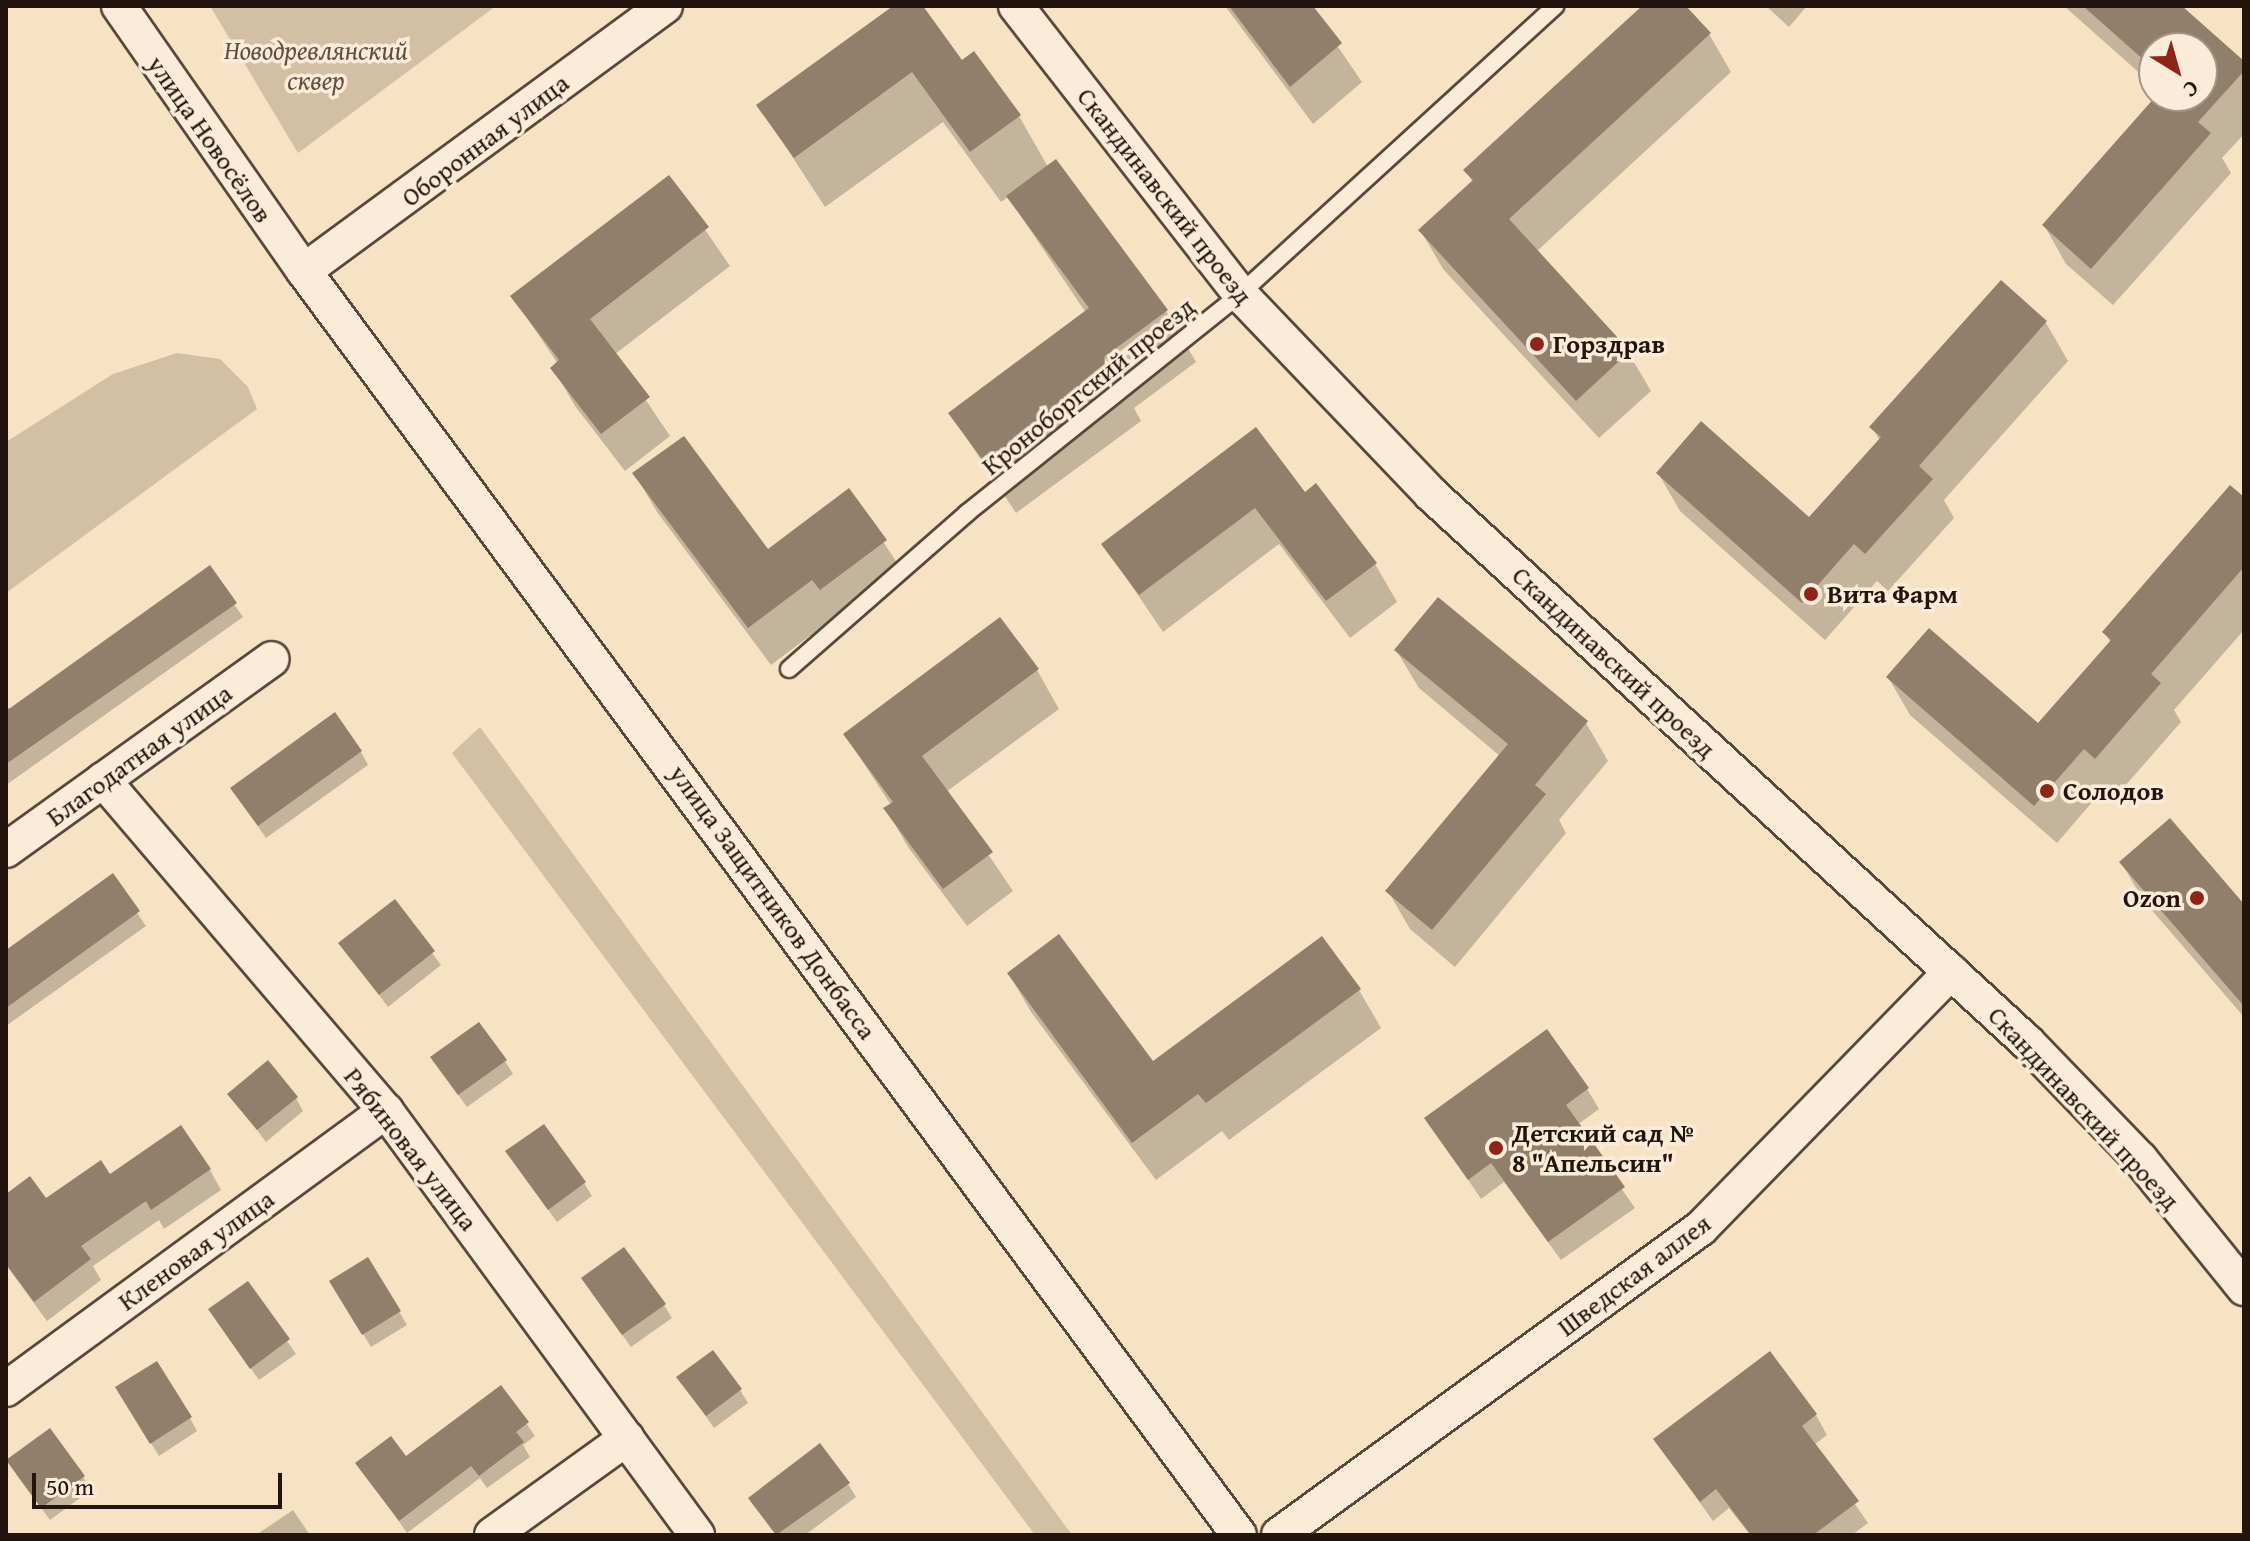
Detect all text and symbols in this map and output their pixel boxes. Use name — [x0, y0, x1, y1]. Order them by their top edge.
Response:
north arrow — [2138, 32, 2218, 112]
park label: Новодревлянский сквер — [224, 34, 408, 96]
street label: улица Новосёлов — [141, 50, 279, 228]
street label: Оборонная улица — [395, 67, 575, 213]
text: С — [2177, 73, 2206, 106]
street label: Скандинавский проезд — [1071, 81, 1259, 311]
street label: Кроноборгский проезд — [975, 291, 1201, 481]
place label: Горздрав — [1553, 328, 1665, 360]
marker: Горздрав — [1528, 335, 1546, 353]
street label: Скандинавский проезд — [1506, 560, 1722, 764]
place label: Вита Фарм — [1827, 578, 1958, 610]
marker: Вита Фарм — [1802, 585, 1820, 603]
street label: Благодатная улица — [40, 677, 238, 833]
street label: улица Защитников Донбасса — [663, 759, 883, 1045]
place label: Солодов — [2063, 775, 2164, 807]
marker: Солодов — [2038, 782, 2056, 800]
place label: Ozon — [2123, 882, 2181, 914]
marker: Ozon — [2188, 889, 2206, 907]
street label: Скандинавский проезд — [1982, 1000, 2186, 1216]
street label: Рябиновая улица — [338, 1061, 484, 1237]
place label: Детский сад № 8 "Апельсин" — [1512, 1117, 1695, 1178]
marker: Детский сад № 8 "Апельсин" — [1487, 1139, 1505, 1157]
street label: Кленовая улица — [112, 1183, 280, 1317]
street label: Шведская аллея — [1551, 1207, 1717, 1343]
scale bar — [36, 1457, 286, 1507]
text: 50 m — [46, 1469, 94, 1504]

